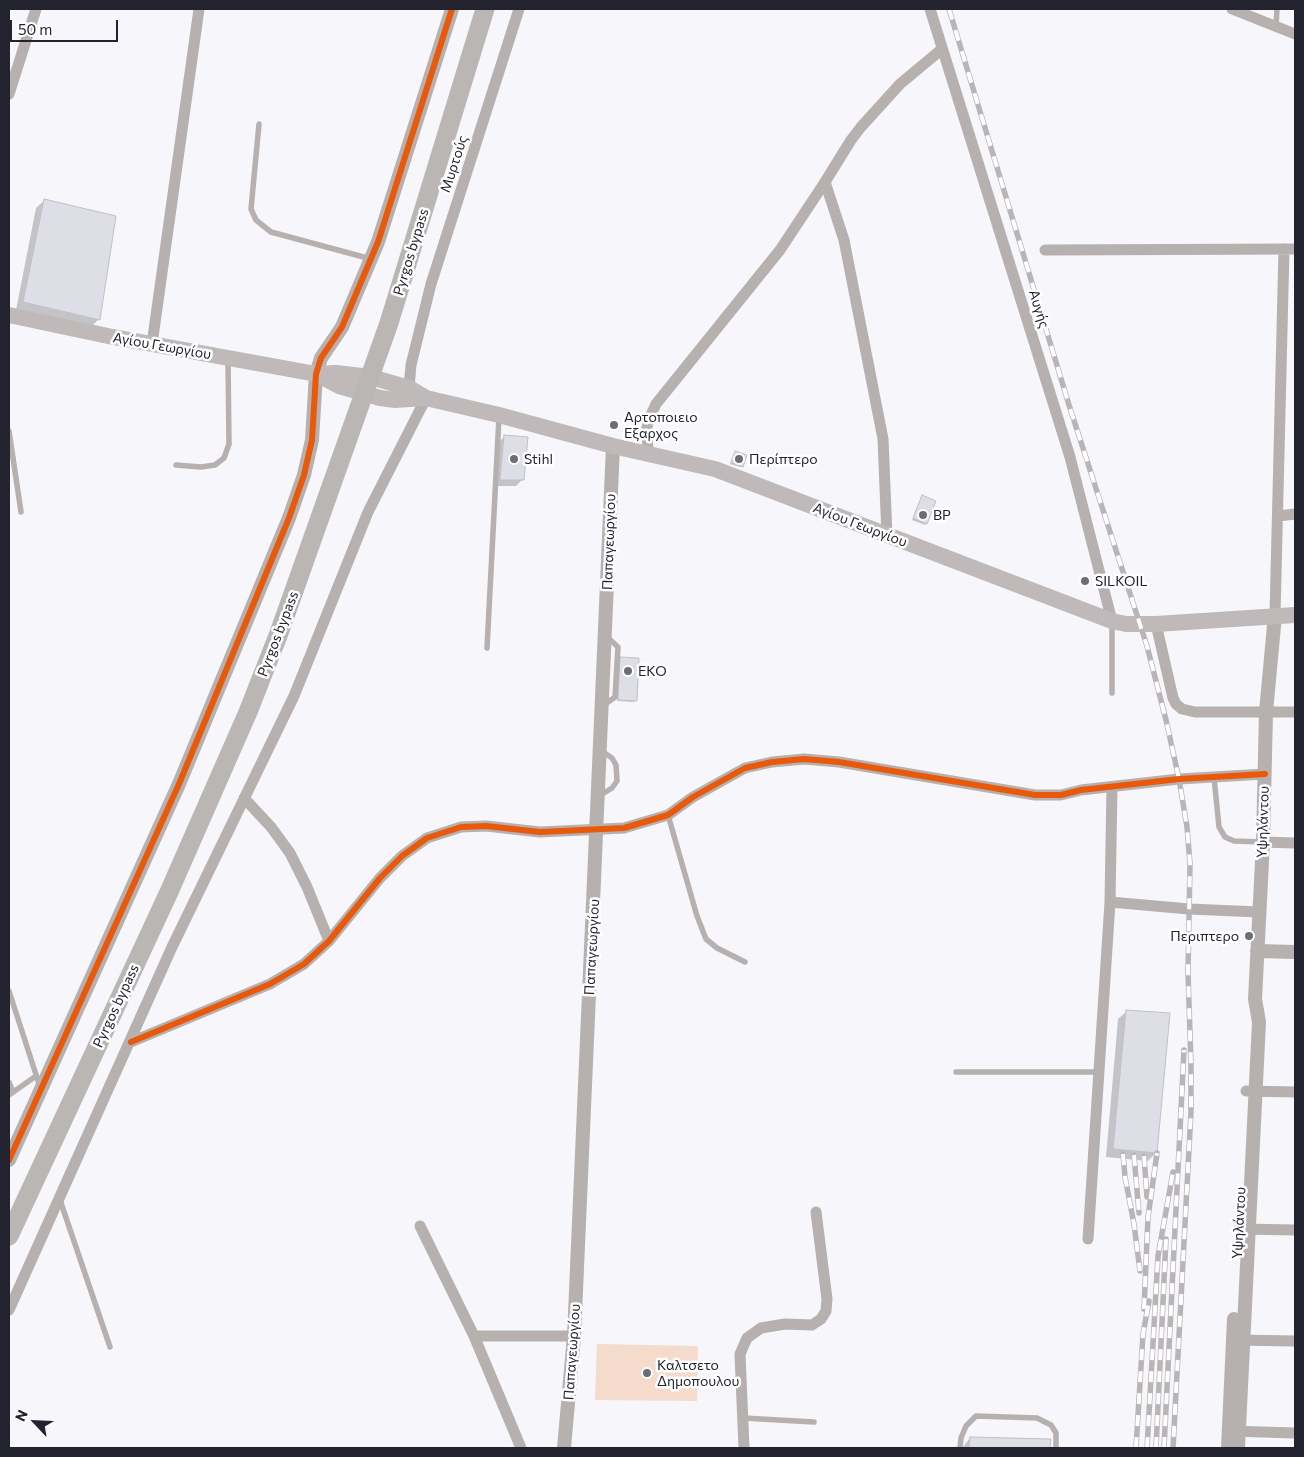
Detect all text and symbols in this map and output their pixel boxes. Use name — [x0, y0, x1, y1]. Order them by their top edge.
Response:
scale bar — [12, 10, 120, 42]
text: 50 m — [18, 20, 52, 38]
street label: Μυρτούς — [437, 133, 471, 195]
street label: Pyrgos bypass — [390, 207, 432, 297]
street label: Αυγής — [1025, 288, 1053, 330]
street label: Αγίου Γεωργίου — [112, 329, 212, 363]
place label: Αρτοποιειο Εξαρχος — [624, 409, 698, 442]
marker: Αρτοποιειο Εξαρχος — [608, 419, 620, 431]
place label: Stihl — [524, 451, 553, 467]
place label: Περίπτερο — [749, 451, 818, 467]
marker: Stihl — [508, 453, 520, 465]
marker: Περίπτερο — [733, 453, 745, 465]
street label: Παπαγεωργίου — [599, 494, 619, 590]
street label: Αγίου Γεωργίου — [811, 499, 909, 551]
place label: BP — [933, 507, 951, 523]
marker: BP — [917, 509, 929, 521]
place label: SILKOIL — [1095, 573, 1147, 589]
marker: SILKOIL — [1079, 575, 1091, 587]
street label: Pyrgos bypass — [254, 589, 302, 679]
place label: EKO — [638, 663, 667, 679]
marker: EKO — [622, 665, 634, 677]
street label: Υψηλάντου — [1253, 786, 1273, 858]
street label: Παπαγεωργίου — [581, 898, 603, 996]
place label: Περιπτερο — [1170, 928, 1239, 944]
marker: Περιπτερο — [1243, 930, 1255, 942]
street label: Pyrgos bypass — [89, 962, 143, 1050]
street label: Υψηλάντου — [1229, 1187, 1249, 1259]
street label: Παπαγεωργίου — [560, 1303, 584, 1401]
place label: Καλτσετο Δημοπουλου — [657, 1357, 739, 1390]
marker: Καλτσετο Δημοπουλου — [641, 1367, 653, 1379]
north arrow — [10, 1397, 60, 1447]
text: N — [11, 1407, 31, 1424]

